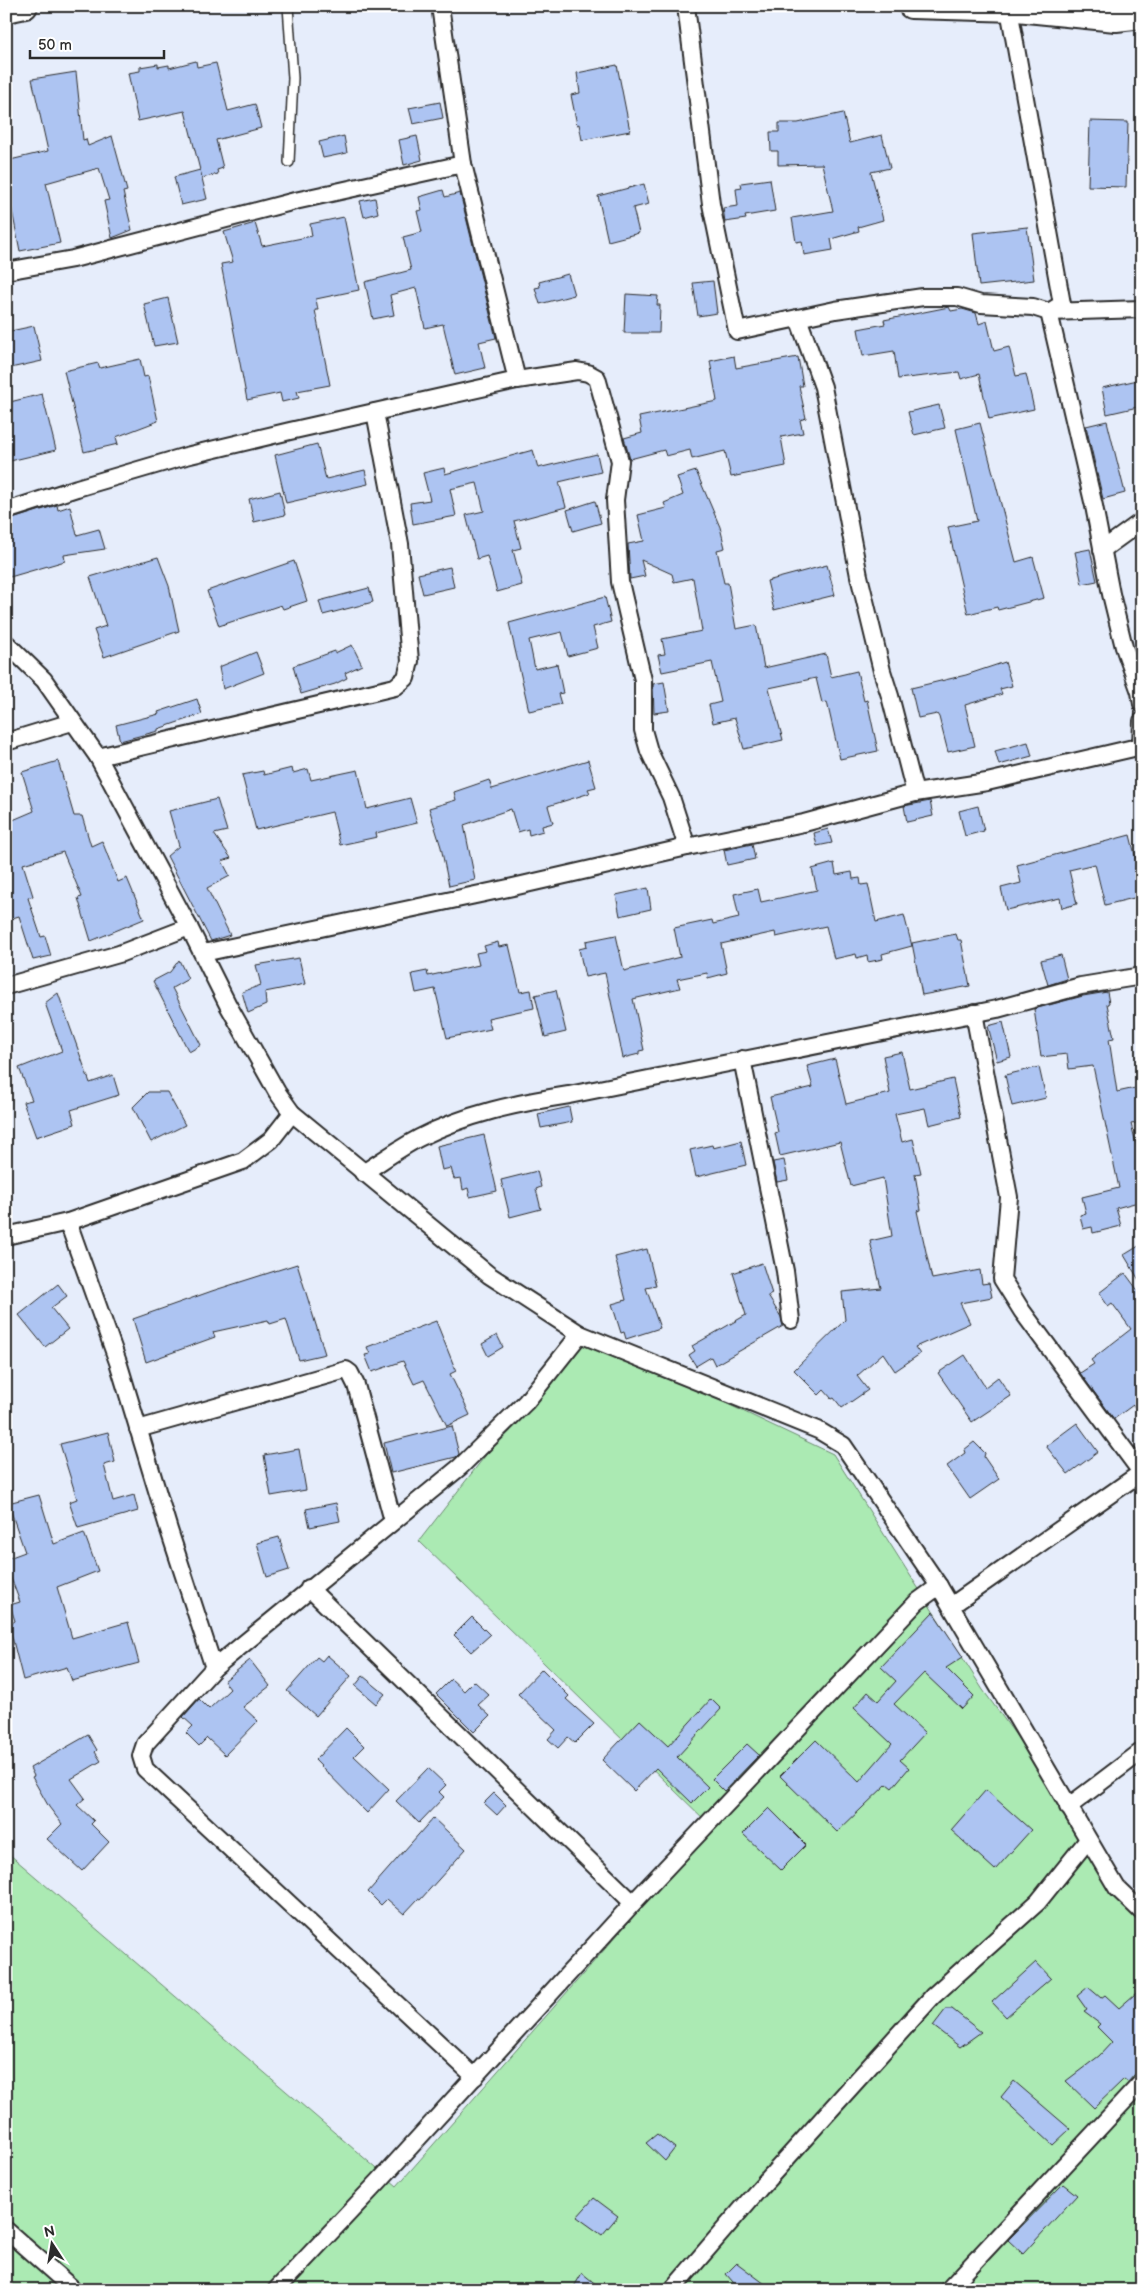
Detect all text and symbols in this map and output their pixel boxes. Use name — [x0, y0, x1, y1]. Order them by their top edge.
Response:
scale bar — [30, 28, 164, 60]
text: 50 m — [38, 36, 72, 55]
north arrow — [28, 2218, 78, 2268]
text: N — [42, 2222, 56, 2241]

